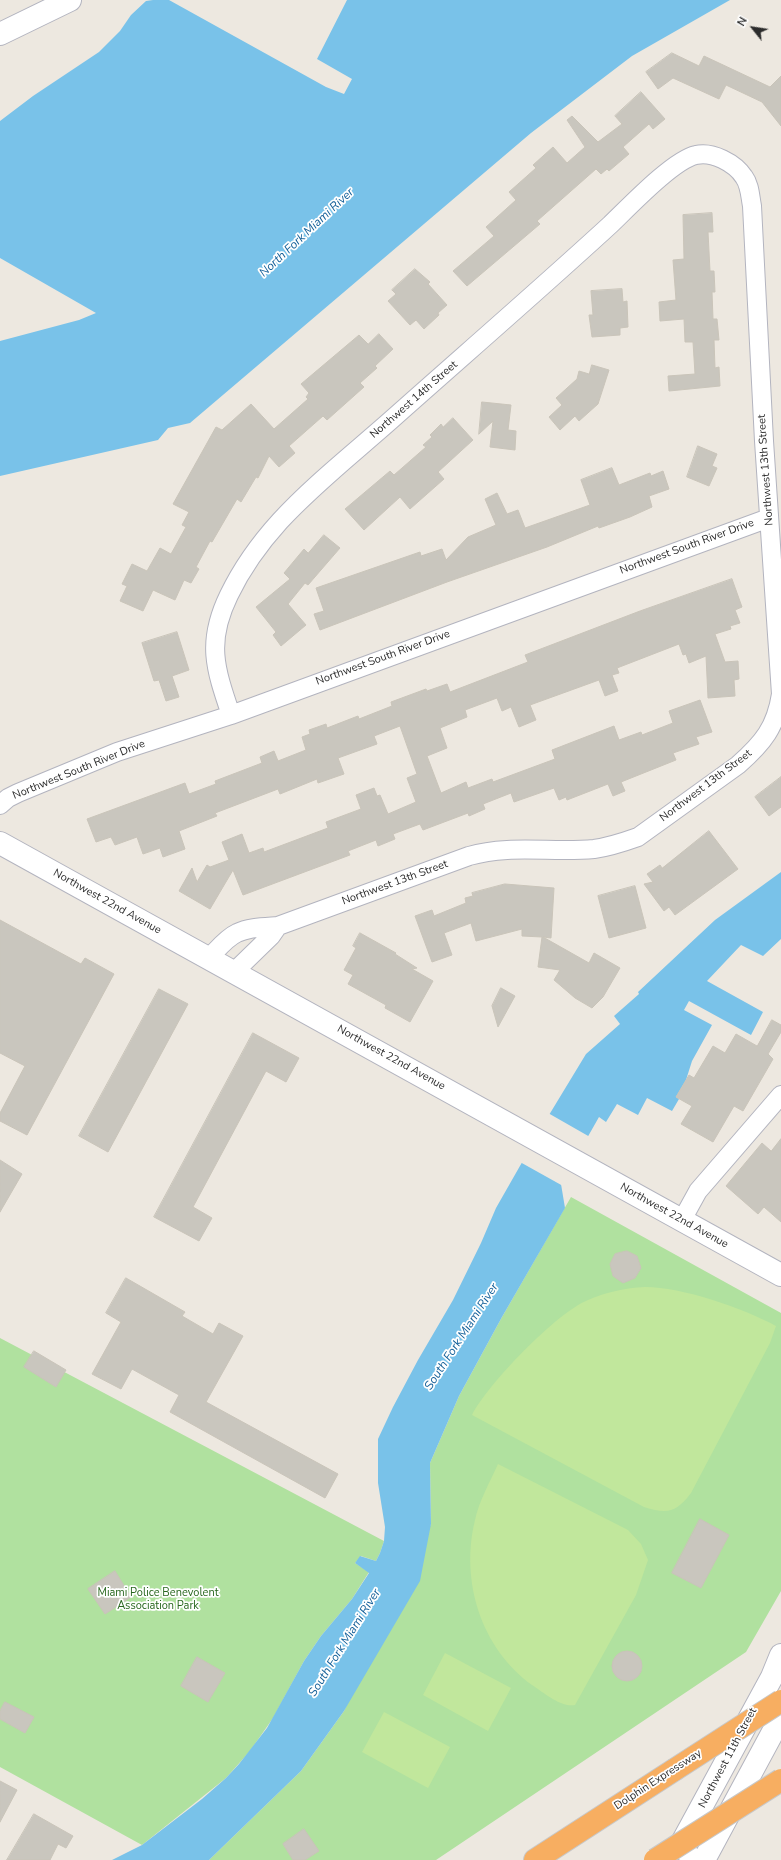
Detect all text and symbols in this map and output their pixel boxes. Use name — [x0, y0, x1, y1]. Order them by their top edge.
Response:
north arrow — [733, 8, 773, 48]
text: N — [734, 14, 751, 29]
water label: North Fork Miami River — [257, 186, 357, 280]
street label: Northwest 14th Street — [368, 358, 460, 442]
street label: Northwest 13th Street — [756, 414, 776, 526]
street label: Northwest South River Drive — [618, 517, 756, 577]
street label: Northwest South River Drive — [314, 628, 452, 688]
street label: Northwest South River Drive — [11, 737, 147, 803]
street label: Northwest 13th Street — [657, 747, 755, 825]
street label: Northwest 13th Street — [340, 858, 450, 908]
street label: Northwest 22nd Avenue — [51, 867, 163, 937]
street label: Northwest 22nd Avenue — [335, 1023, 447, 1093]
street label: Northwest 22nd Avenue — [618, 1181, 730, 1251]
water label: South Fork Miami River — [422, 1281, 502, 1393]
park label: Miami Police Benevolent Association Park — [97, 1586, 219, 1612]
water label: South Fork Miami River — [306, 1586, 384, 1700]
street label: Northwest 11th Street — [696, 1706, 760, 1810]
street label: Dolphin Expressway — [612, 1747, 704, 1813]

